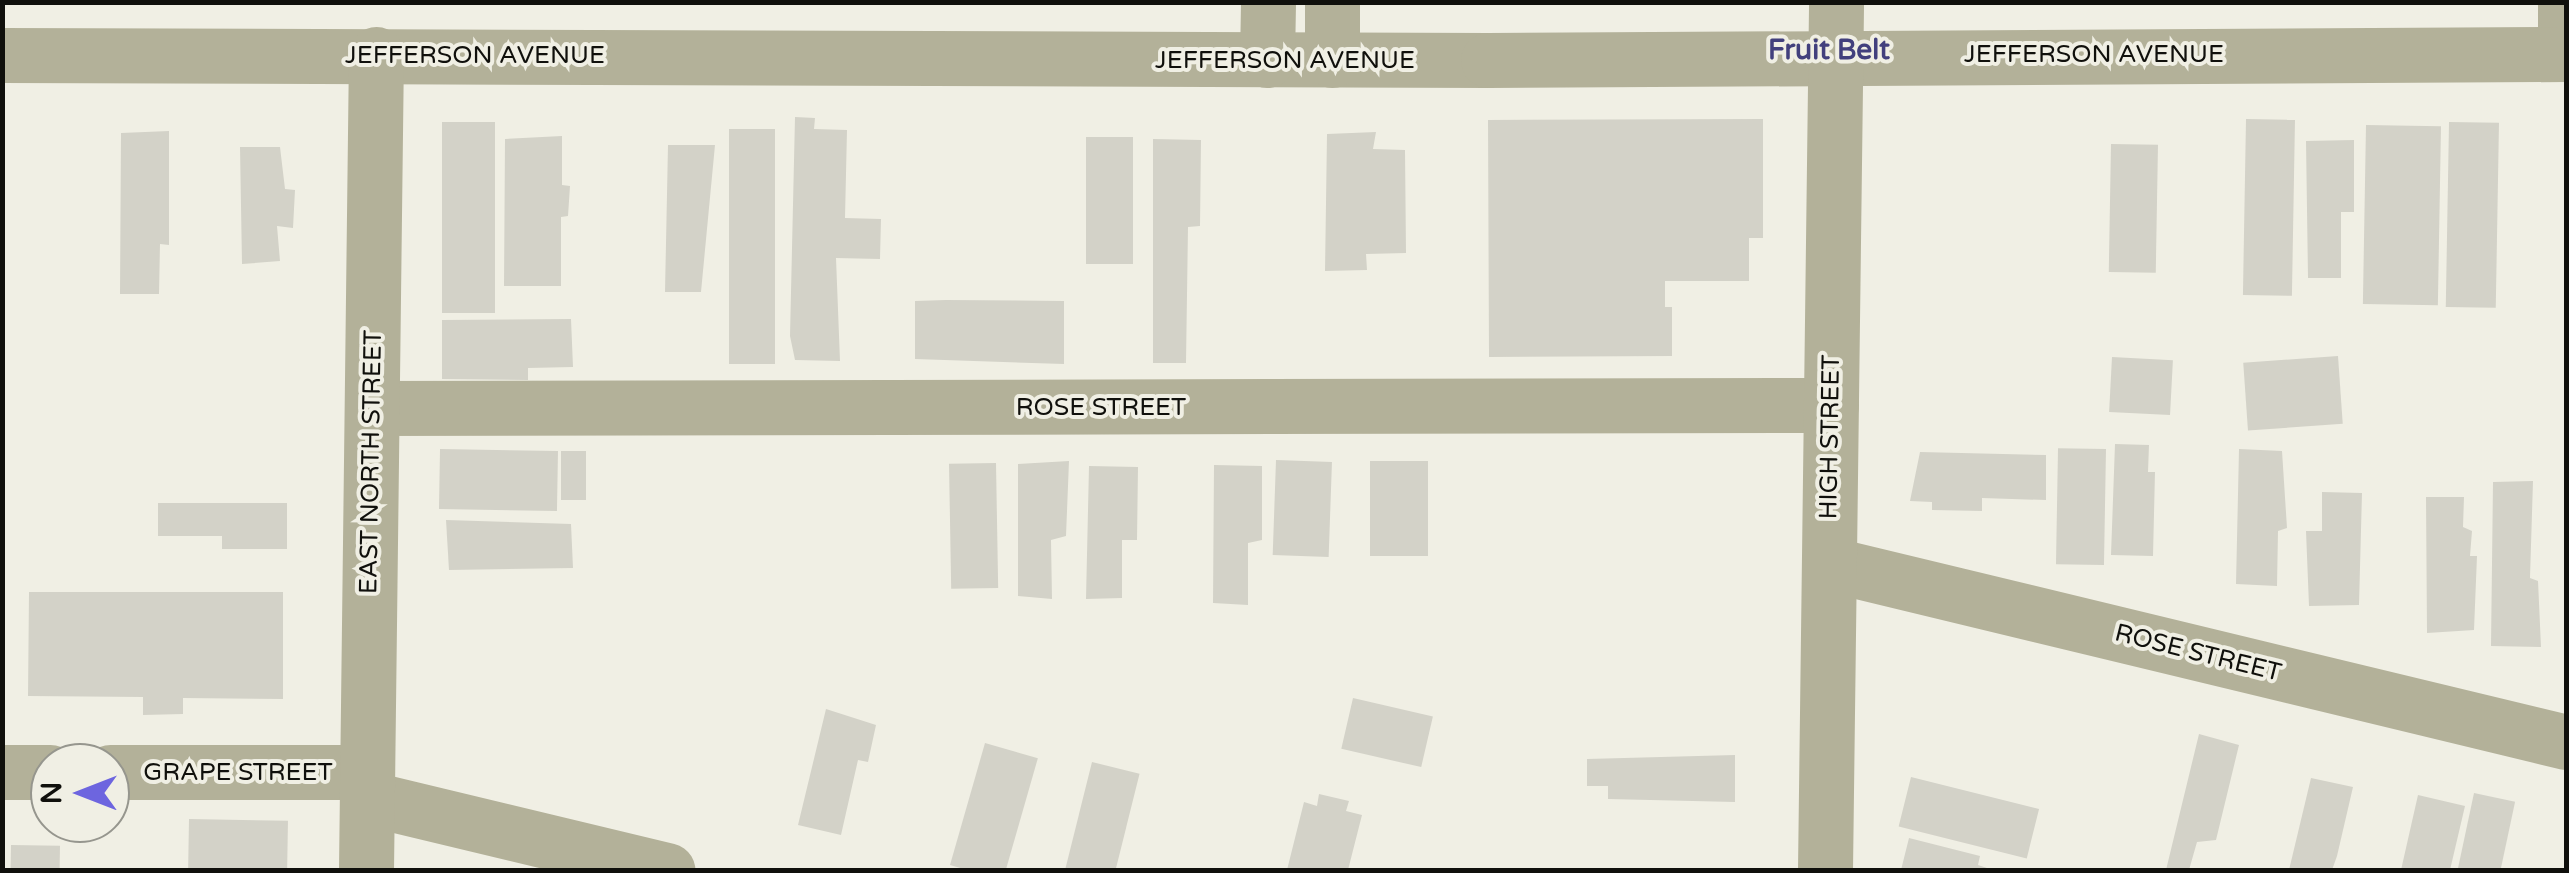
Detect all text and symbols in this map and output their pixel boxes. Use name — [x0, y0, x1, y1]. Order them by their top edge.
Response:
district label: Fruit Belt — [1768, 33, 1890, 67]
street label: JEFFERSON AVENUE — [1964, 39, 2224, 69]
street label: JEFFERSON AVENUE — [345, 40, 605, 70]
street label: JEFFERSON AVENUE — [1155, 45, 1415, 75]
street label: EAST NORTH STREET — [354, 330, 388, 594]
street label: HIGH STREET — [1814, 354, 1846, 520]
street label: ROSE STREET — [1016, 392, 1186, 422]
street label: ROSE STREET — [2112, 618, 2284, 688]
north arrow — [30, 743, 130, 843]
street label: GRAPE STREET — [143, 757, 333, 787]
text: N — [35, 782, 69, 804]

